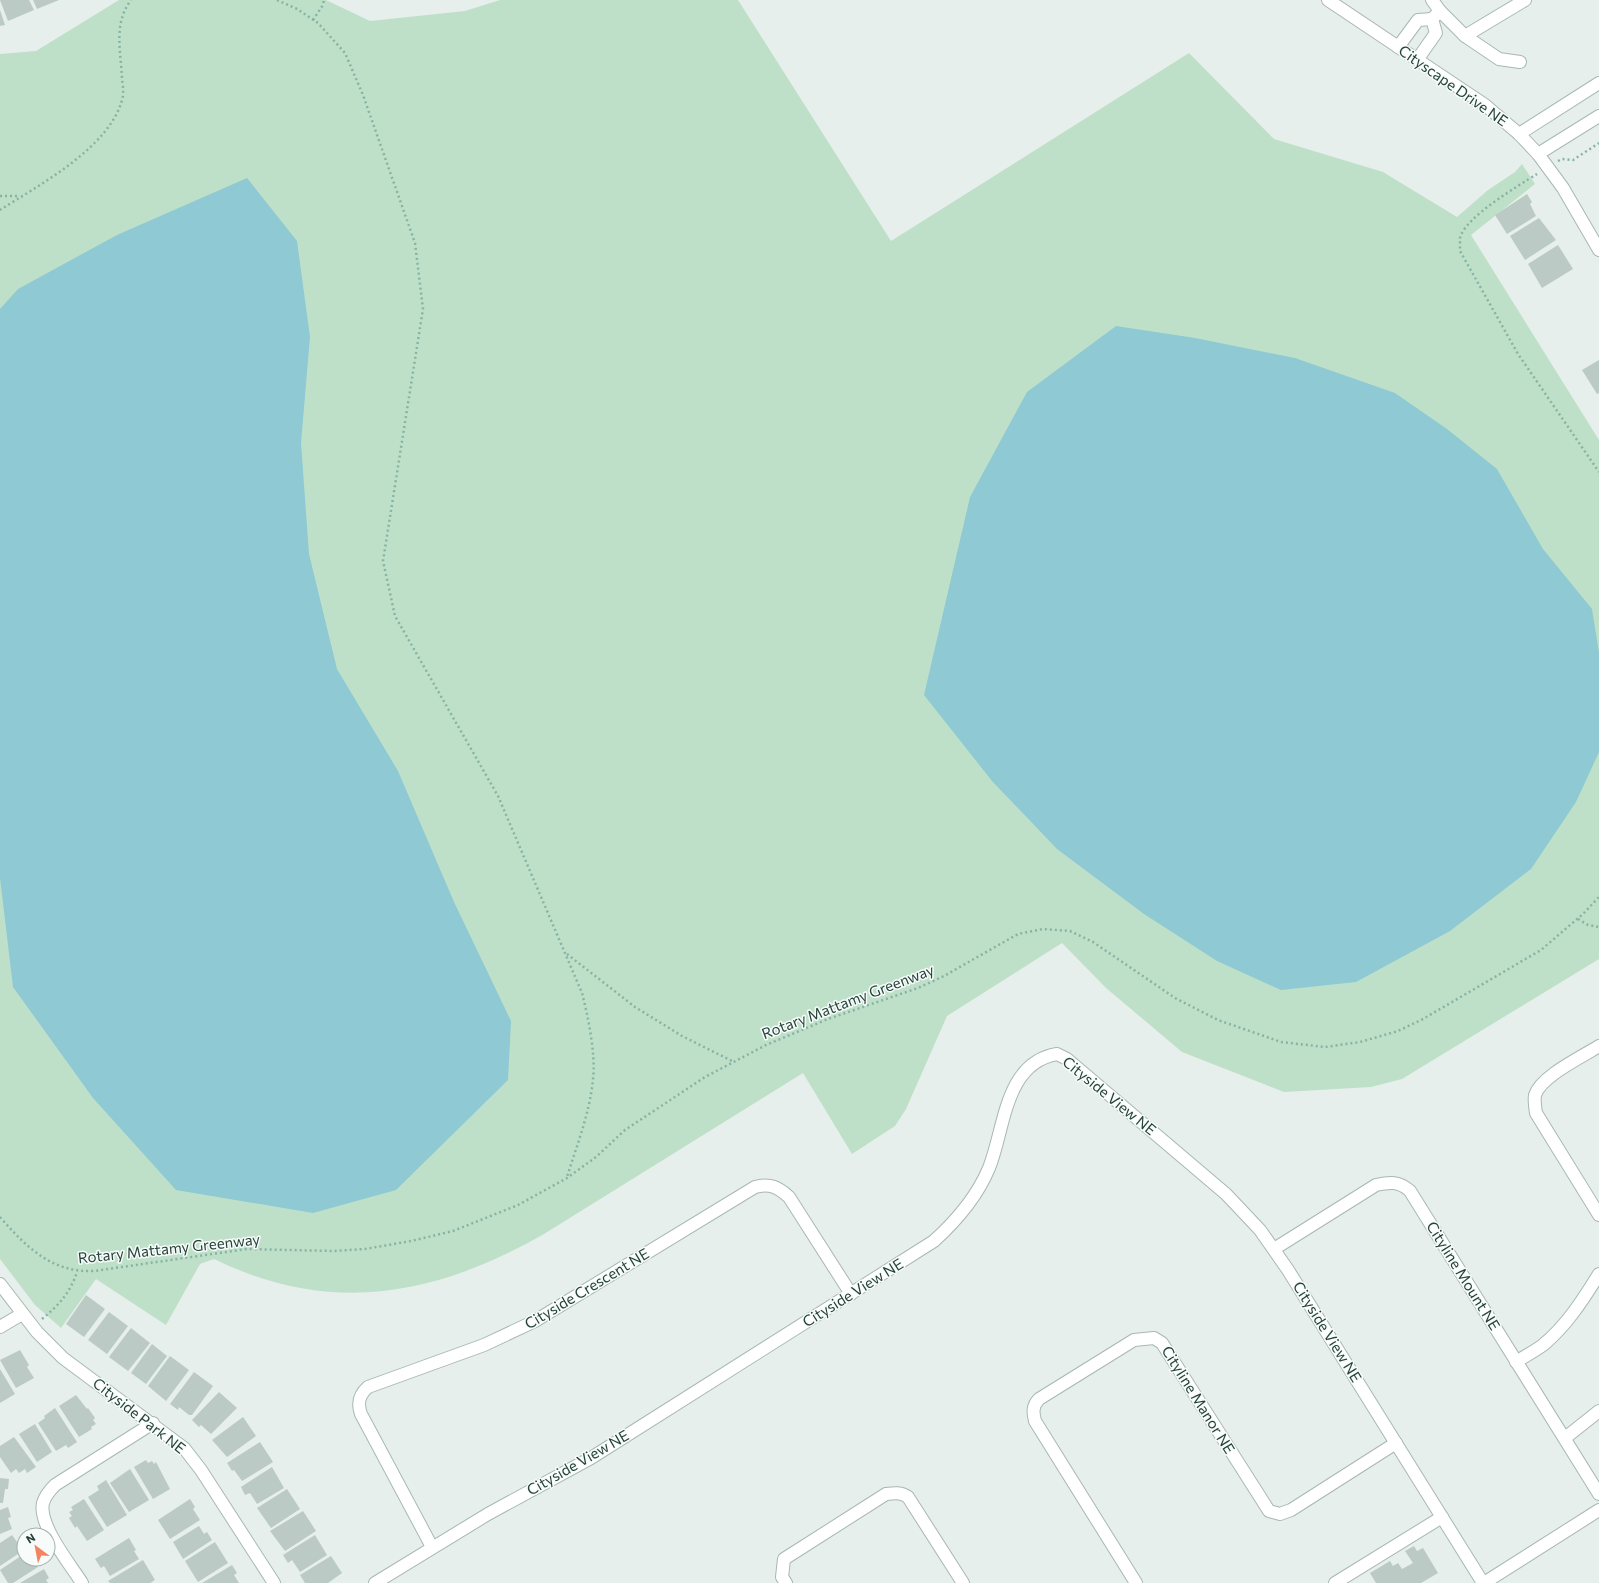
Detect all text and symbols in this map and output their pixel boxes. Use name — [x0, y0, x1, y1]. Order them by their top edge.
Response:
street label: Cityscape Drive NE — [1396, 41, 1512, 130]
street label: Rotary Mattamy Greenway — [759, 960, 937, 1042]
street label: Cityside View NE — [1059, 1052, 1160, 1138]
street label: Cityline Mount NE — [1423, 1218, 1505, 1333]
street label: Rotary Mattamy Greenway — [77, 1229, 261, 1267]
street label: Cityside Crescent NE — [521, 1244, 652, 1332]
street label: Cityside View NE — [799, 1254, 906, 1330]
street label: Cityside View NE — [1290, 1278, 1366, 1385]
street label: Cityline Manor NE — [1158, 1342, 1239, 1457]
street label: Cityside Park NE — [90, 1373, 190, 1457]
street label: Cityside View NE — [523, 1426, 632, 1499]
north arrow — [16, 1527, 56, 1567]
text: N — [23, 1530, 37, 1546]

